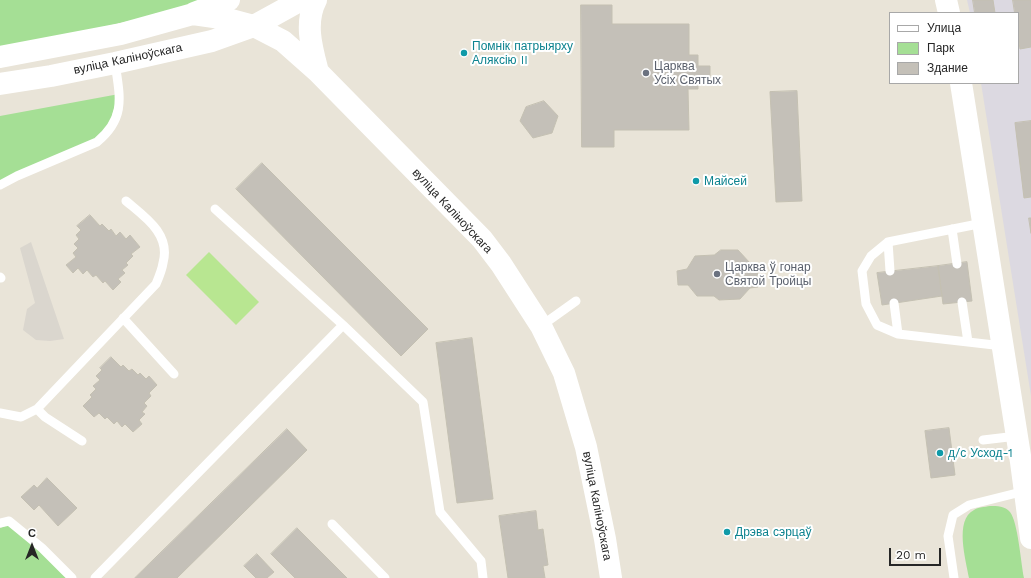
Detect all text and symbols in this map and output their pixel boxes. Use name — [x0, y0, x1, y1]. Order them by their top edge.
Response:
legend — [889, 12, 1019, 84]
text: Улица — [927, 21, 961, 35]
place label: Помнік патрыярху Аляксію II — [472, 39, 573, 67]
street label: вуліца Каліноўскага — [72, 40, 184, 78]
text: Парк — [927, 41, 954, 55]
marker: Помнік патрыярху Аляксію II — [459, 48, 469, 58]
place label: Царква Усіх Святых — [654, 59, 721, 87]
text: Здание — [927, 61, 968, 75]
marker: Царква Усіх Святых — [641, 68, 651, 78]
street label: вуліца Каліноўскага — [409, 166, 495, 256]
place label: Майсей — [704, 174, 747, 188]
marker: Майсей — [691, 176, 701, 186]
place label: Царква ў гонар Святой Тройцы — [725, 260, 811, 288]
marker: Царква ў гонар Святой Тройцы — [712, 269, 722, 279]
place label: д/с Усход-1 — [948, 446, 1013, 460]
marker: д/с Усход-1 — [935, 448, 945, 458]
street label: вуліца Каліноўскага — [579, 450, 615, 562]
place label: Дрэва сэрцаў — [735, 525, 811, 539]
north arrow — [12, 526, 52, 566]
text: С — [28, 527, 36, 540]
marker: Дрэва сэрцаў — [722, 527, 732, 537]
scale bar — [891, 540, 943, 566]
text: 20 m — [896, 548, 926, 562]

